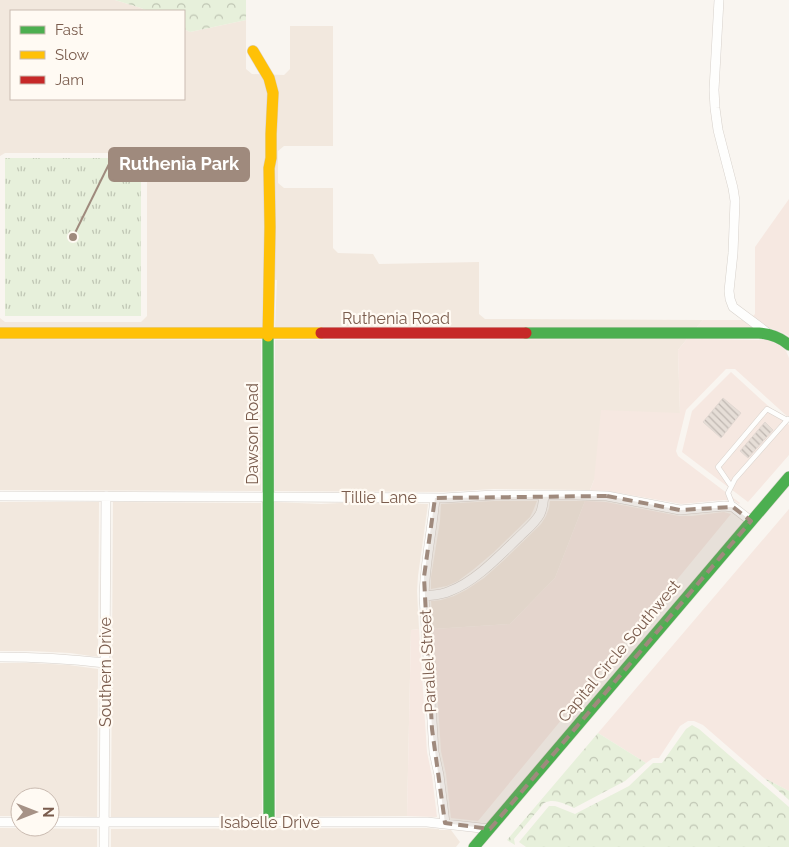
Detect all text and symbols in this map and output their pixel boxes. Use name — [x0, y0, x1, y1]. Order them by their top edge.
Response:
legend — [10, 10, 185, 100]
text: Fast — [55, 21, 83, 39]
text: Slow — [55, 46, 89, 64]
text: Jam — [55, 71, 84, 89]
callout: Ruthenia Park — [109, 148, 249, 181]
text: Ruthenia Park — [119, 153, 240, 174]
street label: Ruthenia Road — [342, 309, 450, 328]
street label: Dawson Road — [243, 383, 262, 485]
street label: Tillie Lane — [341, 488, 417, 507]
street label: Capital Circle Southwest — [554, 575, 685, 726]
street label: Parallel Street — [416, 608, 440, 713]
street label: Southern Drive — [96, 617, 115, 727]
north arrow — [10, 787, 60, 837]
text: N — [40, 807, 56, 817]
street label: Isabelle Drive — [220, 813, 320, 832]

